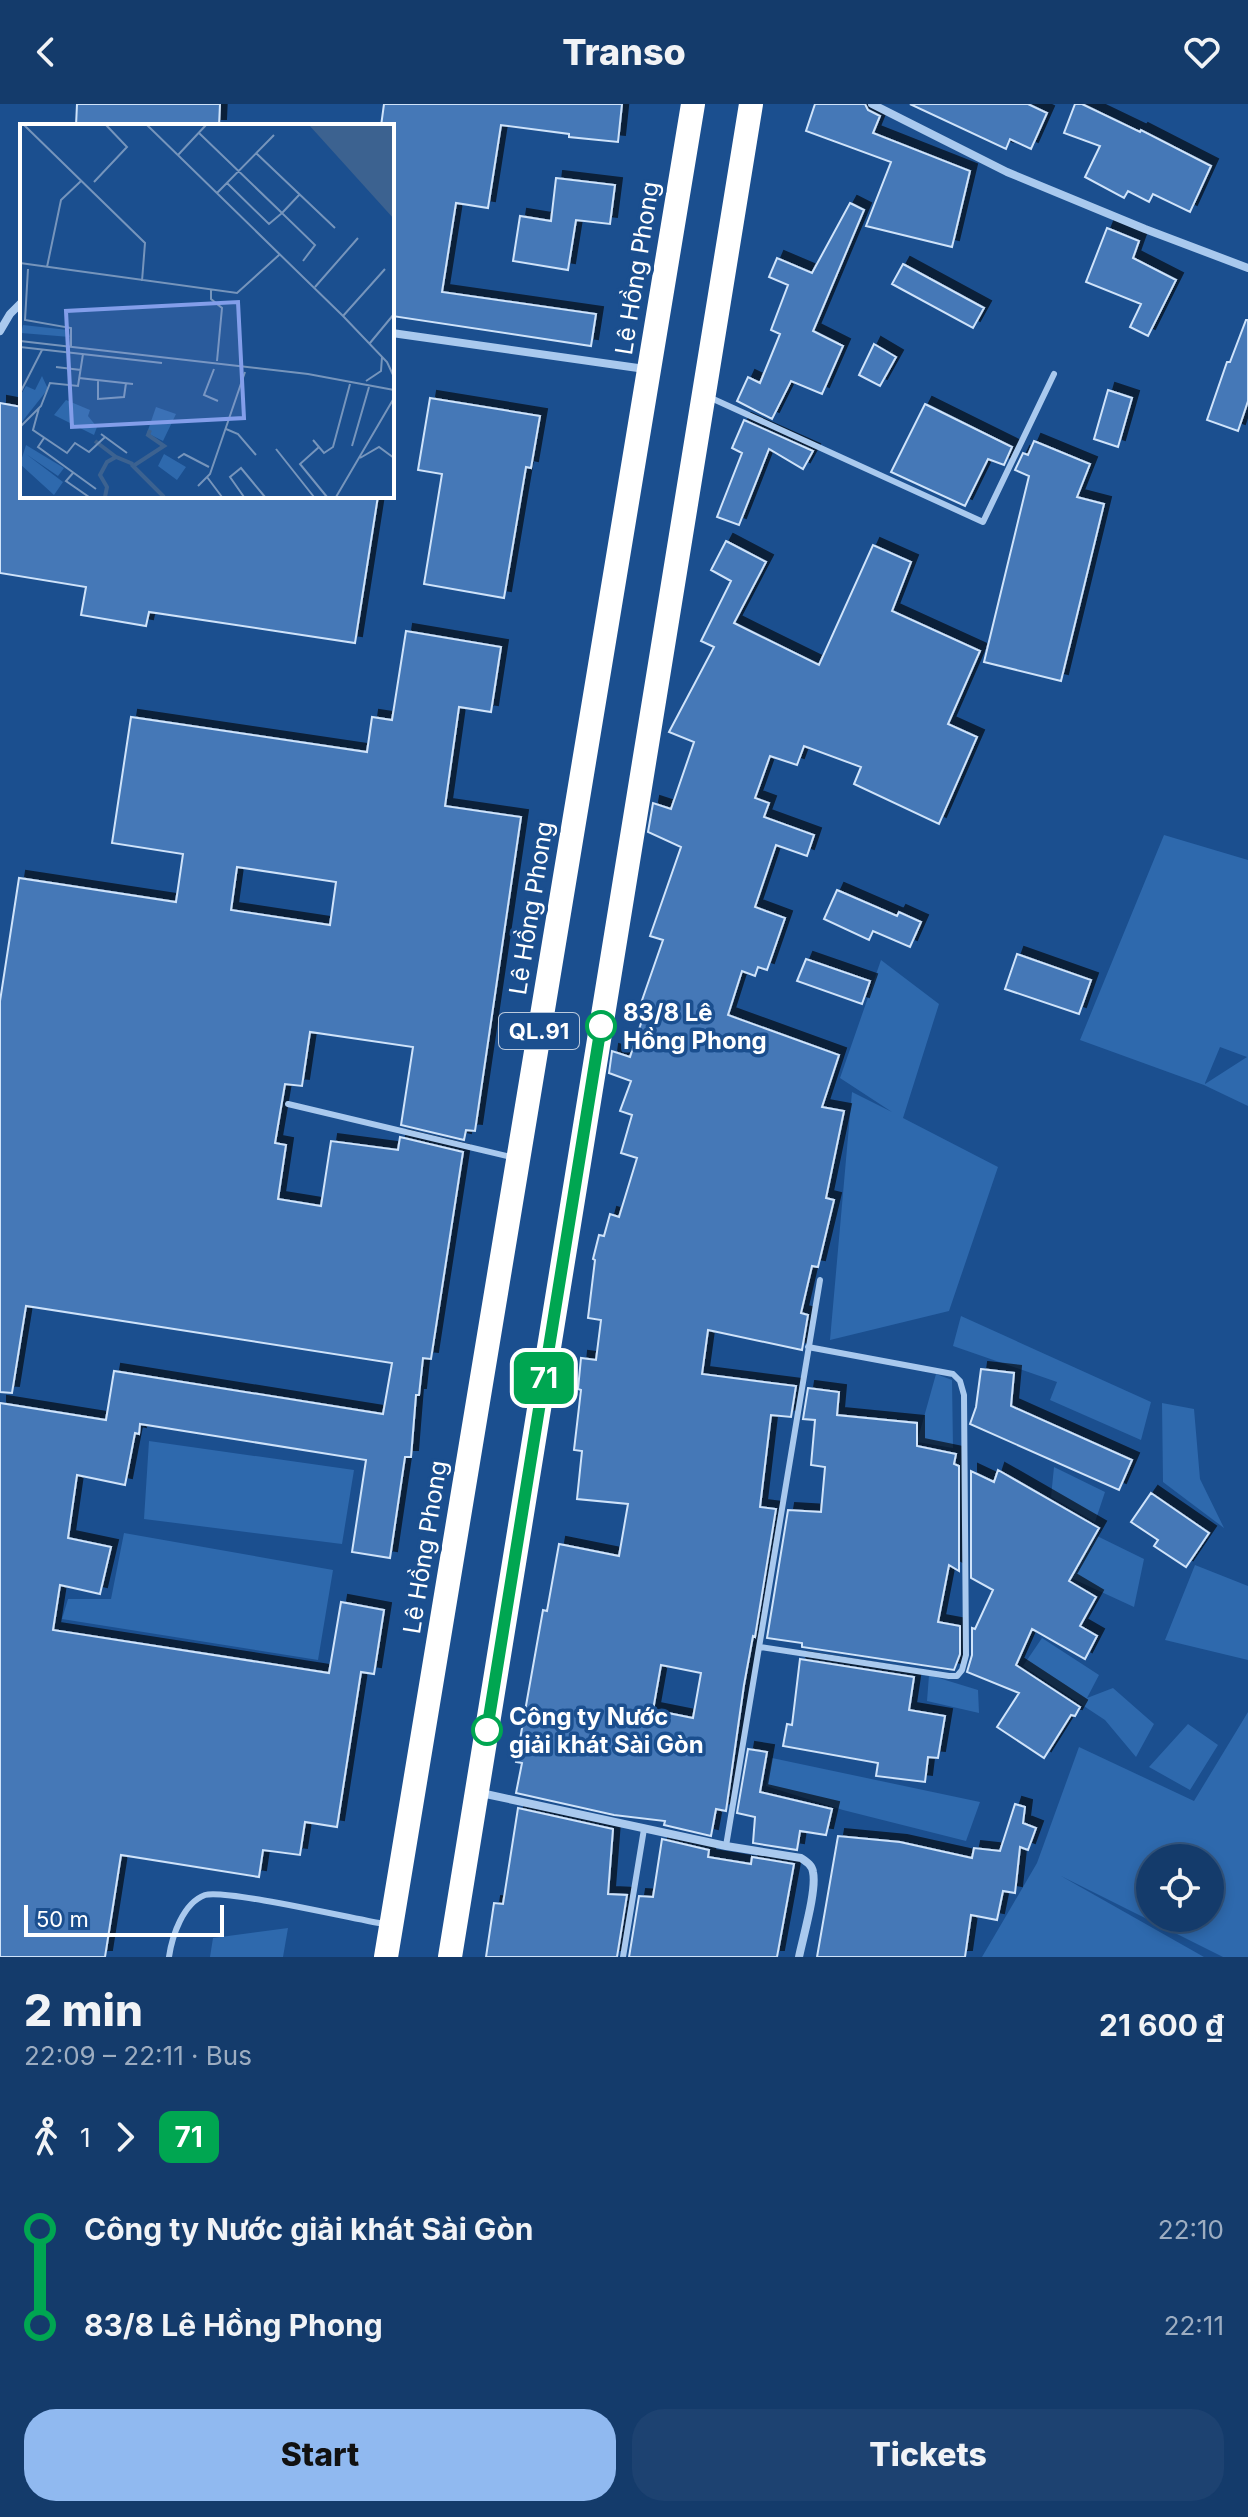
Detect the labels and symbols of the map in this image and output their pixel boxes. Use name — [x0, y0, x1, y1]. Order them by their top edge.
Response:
inset map — [20, 124, 394, 498]
street label: Lê Hồng Phong — [609, 179, 665, 357]
street label: Lê Hồng Phong — [503, 819, 559, 997]
place label: 83/8 Lê Hồng Phong — [623, 998, 767, 1055]
marker: 83/8 Lê Hồng Phong — [586, 1011, 616, 1041]
road number: QL.91 — [499, 1013, 579, 1049]
line badge: 71 — [508, 1352, 580, 1404]
street label: Lê Hồng Phong — [397, 1458, 453, 1636]
place label: Công ty Nước giải khát Sài Gòn — [509, 1702, 704, 1759]
marker: Công ty Nước giải khát Sài Gòn — [472, 1715, 502, 1745]
scale bar — [24, 1901, 224, 1937]

